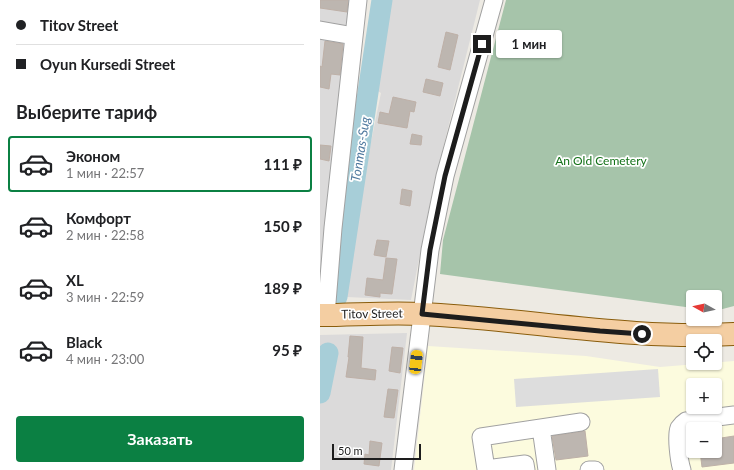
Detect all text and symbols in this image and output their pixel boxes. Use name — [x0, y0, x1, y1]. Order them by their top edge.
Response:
text: Titov Street — [40, 16, 118, 34]
callout: 1 мин — [496, 30, 562, 58]
route end — [473, 35, 491, 53]
text: 1 мин — [512, 36, 547, 52]
text: Oyun Kursedi Street — [40, 55, 175, 73]
text: Выберите тариф — [16, 101, 157, 123]
water label: Tonmas-Sug — [347, 115, 373, 183]
icon: car — [18, 146, 54, 182]
text: Эконом — [66, 147, 120, 165]
park label: An Old Cemetery — [555, 153, 648, 168]
text: 111 ₽ — [264, 155, 302, 173]
text: 1 мин · 22:57 — [66, 165, 144, 181]
icon: car — [18, 208, 54, 244]
text: Комфорт — [66, 209, 131, 227]
text: 150 ₽ — [264, 217, 302, 235]
text: 2 мин · 22:58 — [66, 227, 144, 243]
icon: car — [18, 270, 54, 306]
text: XL — [66, 271, 84, 289]
text: 189 ₽ — [264, 279, 302, 297]
text: 3 мин · 22:59 — [66, 289, 144, 305]
north arrow — [686, 290, 722, 326]
map controls — [686, 290, 722, 458]
street label: Titov Street — [341, 305, 404, 322]
route start — [633, 325, 651, 343]
icon: car — [18, 332, 54, 368]
text: Black — [66, 333, 102, 351]
button: locate — [686, 334, 722, 370]
text: 95 ₽ — [272, 341, 302, 359]
car — [409, 349, 423, 375]
text: 4 мин · 23:00 — [66, 351, 144, 367]
button: + — [686, 378, 722, 414]
button: Заказать — [16, 416, 304, 462]
button: − — [686, 422, 722, 458]
scale bar — [332, 442, 421, 461]
text: 50 m — [338, 444, 363, 457]

